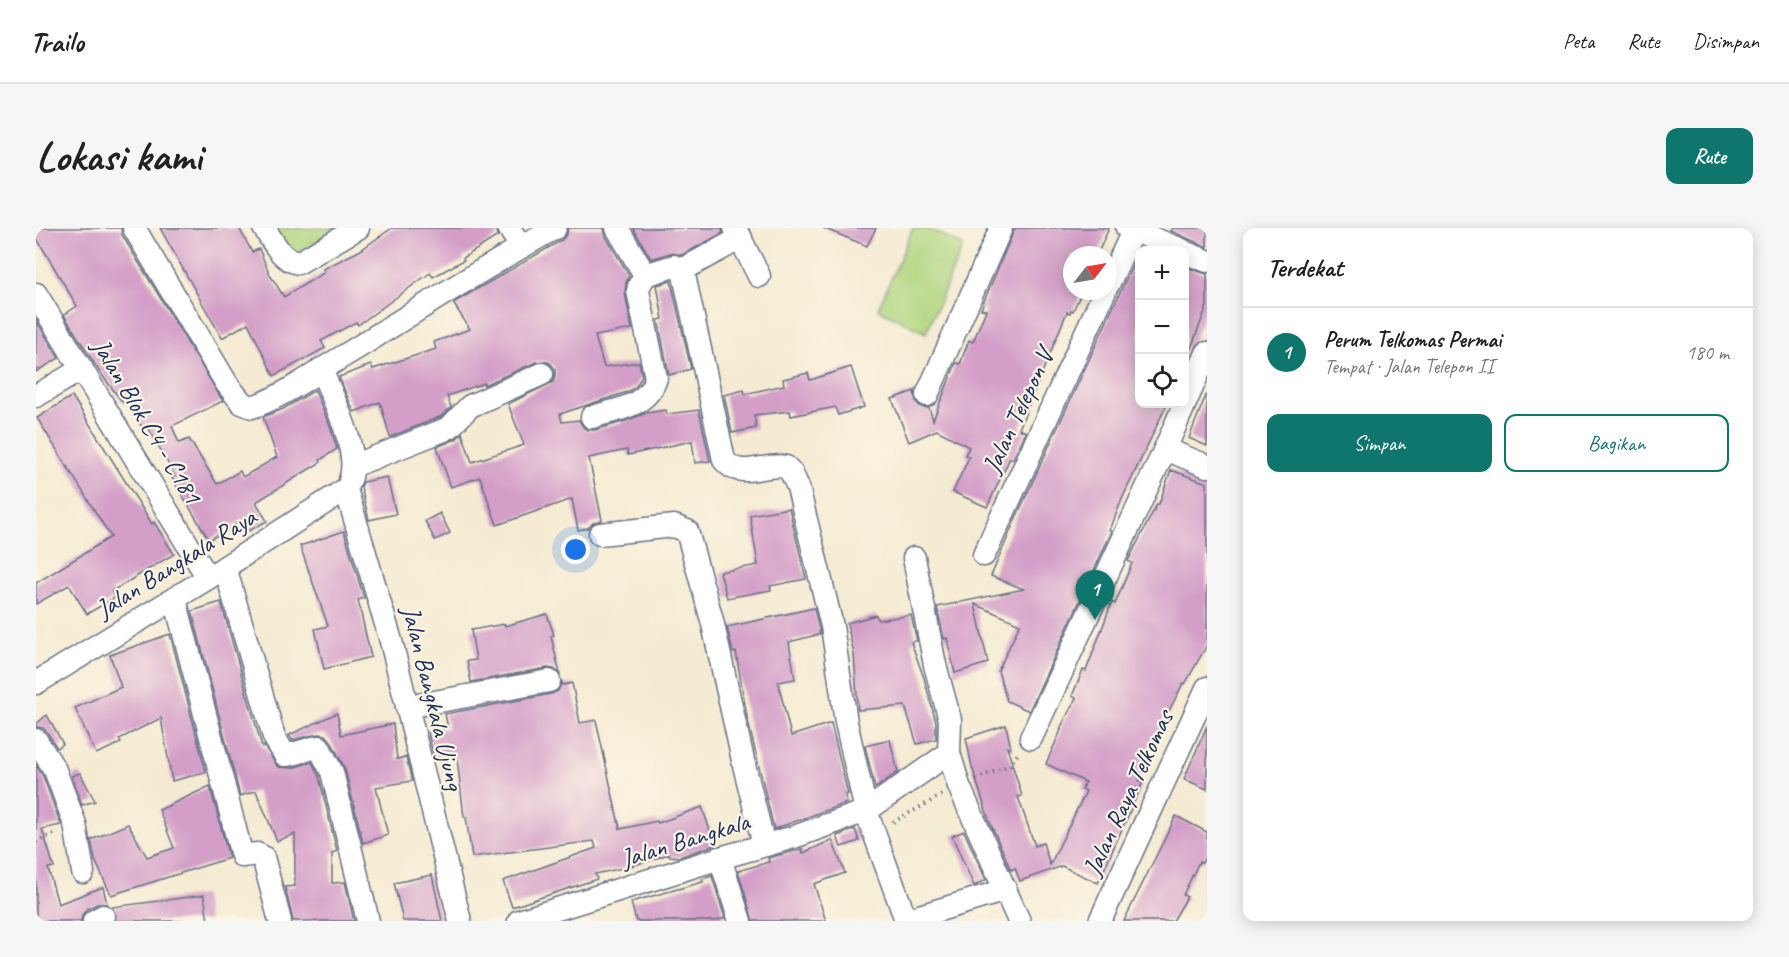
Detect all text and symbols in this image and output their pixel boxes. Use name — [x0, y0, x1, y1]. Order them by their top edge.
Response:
text: Trailo — [30, 24, 84, 59]
text: Peta — [1563, 28, 1594, 54]
text: Rute — [1627, 28, 1660, 54]
text: Disimpan — [1693, 28, 1759, 54]
button: Rute — [1666, 128, 1753, 184]
text: Lokasi kami — [36, 130, 202, 183]
north arrow — [1063, 246, 1117, 300]
map controls — [1135, 246, 1189, 408]
button: + — [1135, 246, 1189, 300]
text: Terdekat — [1267, 251, 1343, 284]
button: − — [1135, 300, 1189, 354]
text: Perum Telkomas Permai — [1324, 326, 1501, 354]
street label: Jalan Blok C4 - C181 — [84, 331, 210, 511]
street label: Jalan Telepon V — [974, 339, 1063, 480]
text: 1 — [1282, 340, 1291, 365]
text: 180 m — [1686, 340, 1729, 365]
button: locate — [1135, 354, 1189, 408]
text: Tempat · Jalan Telepon II — [1324, 354, 1494, 379]
button: Simpan — [1267, 414, 1492, 472]
button: Bagikan — [1504, 414, 1729, 472]
street label: Jalan Bangkala Raya — [88, 500, 264, 627]
your location — [561, 535, 590, 564]
pin: 1 — [1076, 570, 1114, 620]
street label: Jalan Bangkala Ujung — [394, 601, 472, 795]
street label: Jalan Raya Telkomas — [1075, 703, 1182, 883]
street label: Jalan Bangkala — [615, 804, 755, 876]

